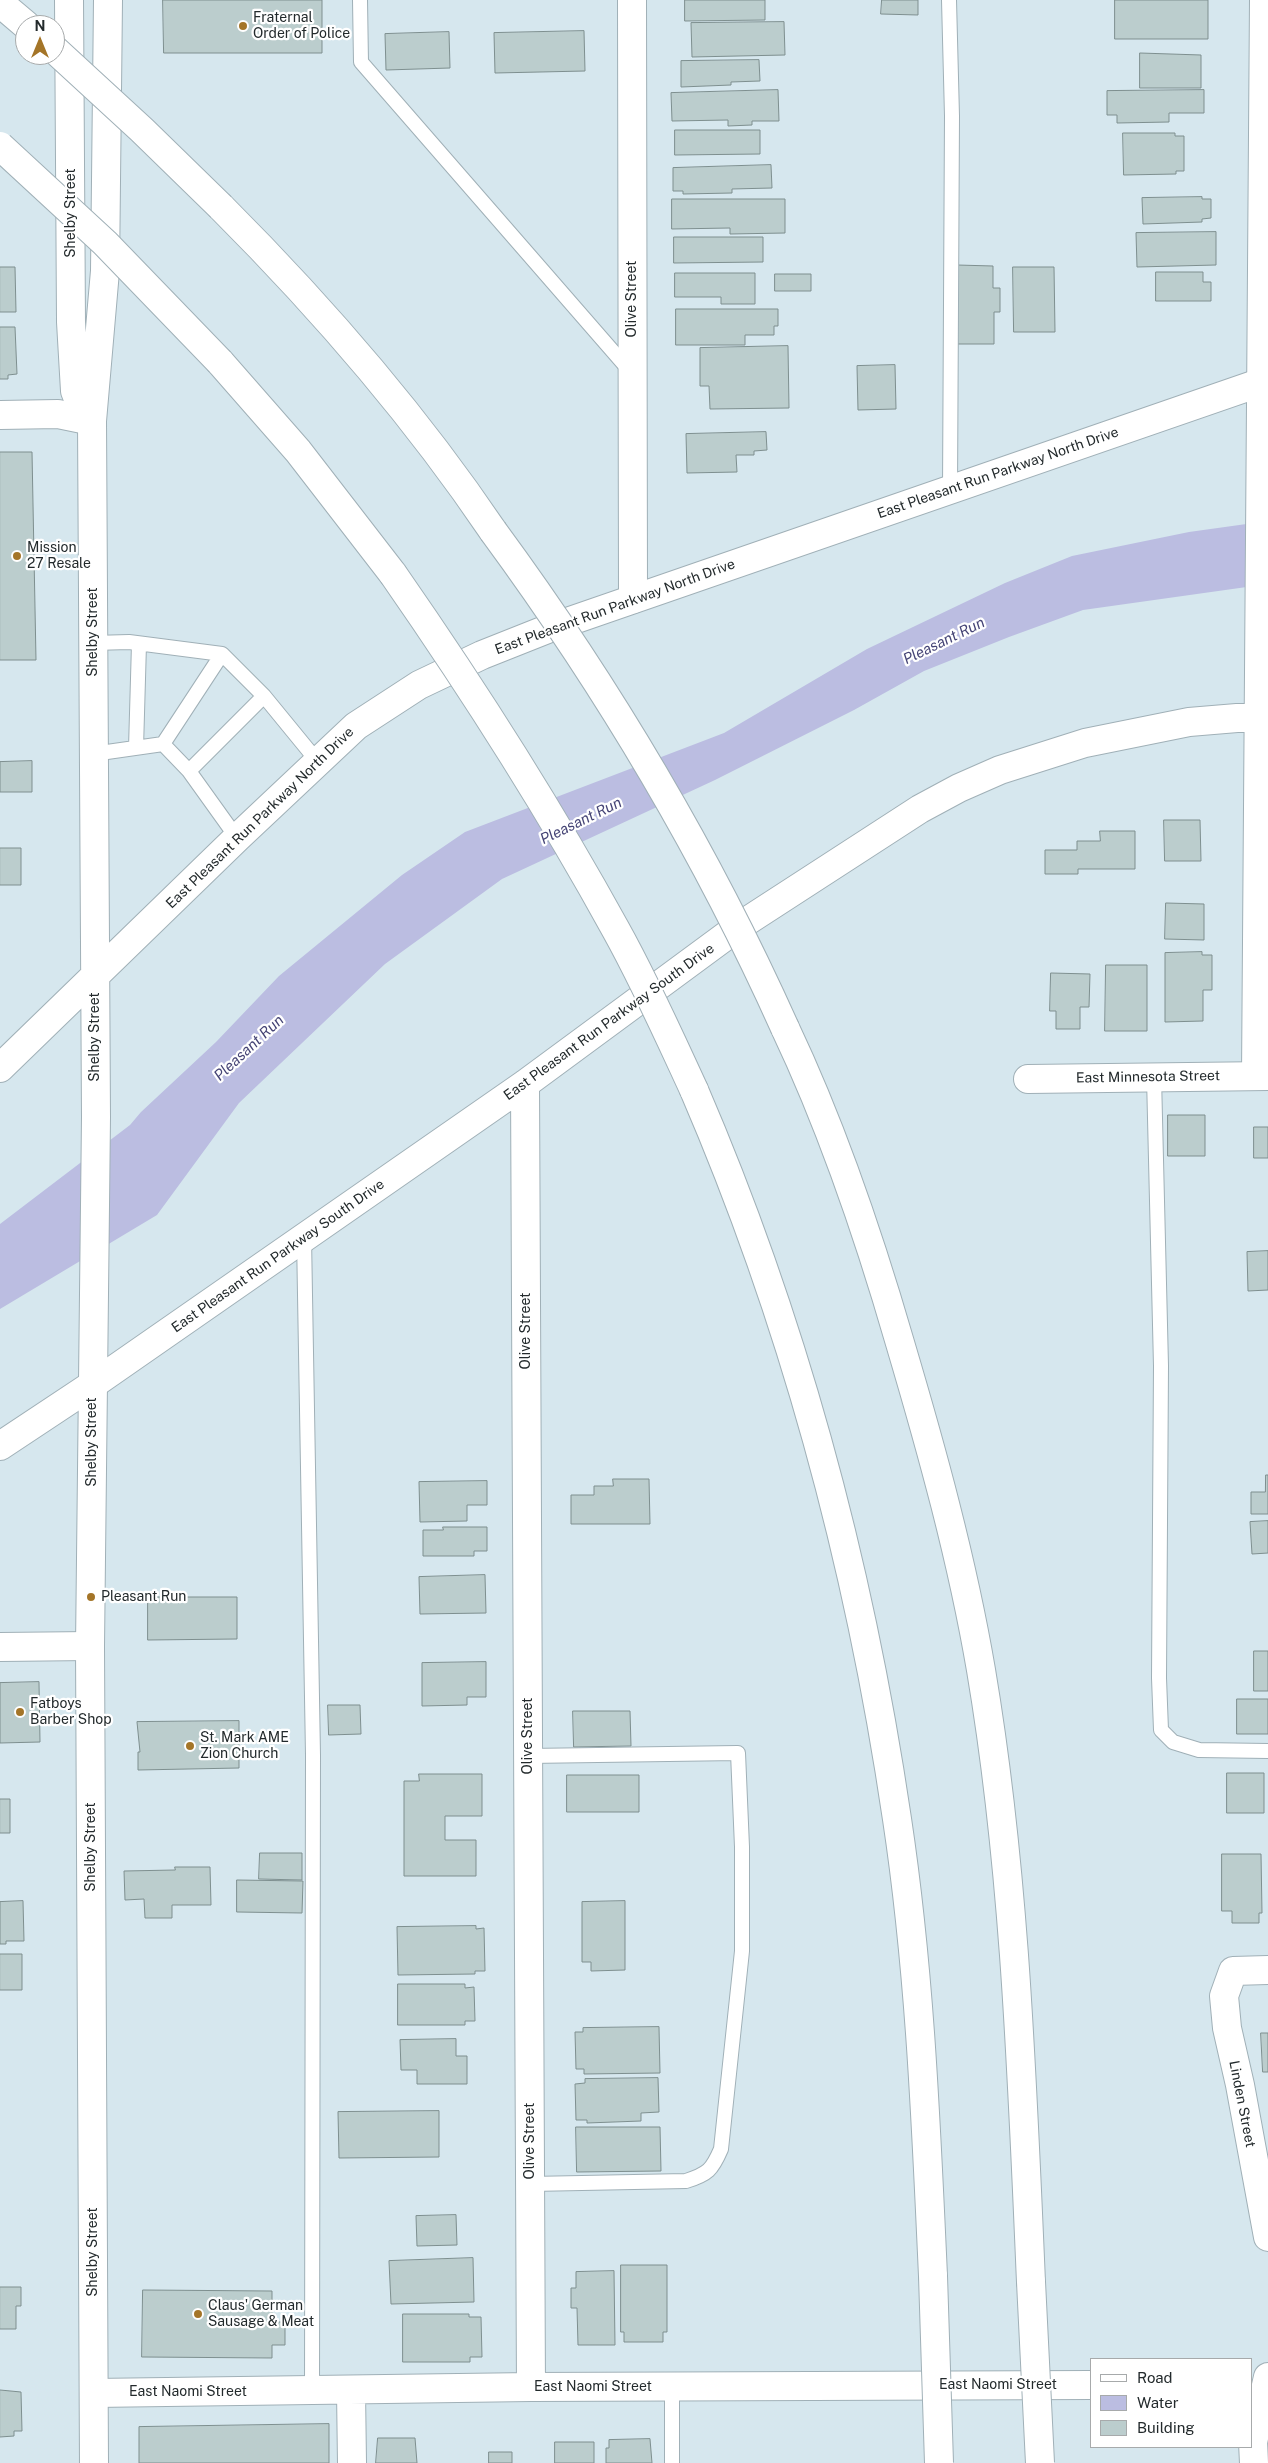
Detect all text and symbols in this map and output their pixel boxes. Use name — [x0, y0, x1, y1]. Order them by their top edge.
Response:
place label: Fraternal Order of Police — [253, 10, 350, 42]
north arrow — [15, 15, 65, 65]
text: N — [35, 18, 45, 34]
marker: Fraternal Order of Police — [237, 20, 249, 32]
street label: Shelby Street — [63, 168, 79, 258]
street label: Olive Street — [624, 261, 640, 337]
street label: East Pleasant Run Parkway North Drive — [875, 424, 1121, 522]
place label: Mission 27 Resale — [27, 540, 91, 572]
marker: Mission 27 Resale — [11, 550, 23, 562]
street label: East Pleasant Run Parkway North Drive — [493, 556, 737, 658]
street label: Shelby Street — [85, 587, 101, 677]
water label: Pleasant Run — [900, 614, 988, 668]
street label: East Pleasant Run Parkway North Drive — [163, 724, 357, 912]
water label: Pleasant Run — [537, 794, 625, 848]
street label: East Pleasant Run Parkway South Drive — [501, 940, 717, 1104]
street label: Shelby Street — [87, 992, 103, 1082]
water label: Pleasant Run — [211, 1011, 287, 1085]
street label: East Minnesota Street — [1076, 1067, 1220, 1087]
street label: East Pleasant Run Parkway South Drive — [168, 1176, 388, 1336]
street label: Olive Street — [518, 1293, 534, 1369]
street label: Shelby Street — [84, 1397, 100, 1487]
place label: Pleasant Run — [101, 1589, 186, 1605]
marker: Pleasant Run — [85, 1591, 97, 1603]
place label: Fatboys Barber Shop — [30, 1696, 111, 1728]
street label: Olive Street — [520, 1698, 536, 1774]
marker: Fatboys Barber Shop — [14, 1706, 26, 1718]
place label: St. Mark AME Zion Church — [200, 1730, 289, 1762]
marker: St. Mark AME Zion Church — [184, 1740, 196, 1752]
street label: Shelby Street — [83, 1802, 99, 1892]
street label: Linden Street — [1225, 2059, 1259, 2149]
street label: Olive Street — [522, 2103, 538, 2179]
street label: Shelby Street — [85, 2207, 101, 2297]
place label: Claus' German Sausage & Meat — [208, 2298, 314, 2330]
marker: Claus' German Sausage & Meat — [192, 2308, 204, 2320]
legend — [1090, 2358, 1253, 2448]
text: Road — [1137, 2369, 1173, 2386]
street label: East Naomi Street — [939, 2377, 1057, 2393]
street label: East Naomi Street — [534, 2379, 652, 2395]
street label: East Naomi Street — [129, 2384, 247, 2400]
text: Water — [1137, 2394, 1179, 2411]
text: Building — [1137, 2419, 1195, 2436]

